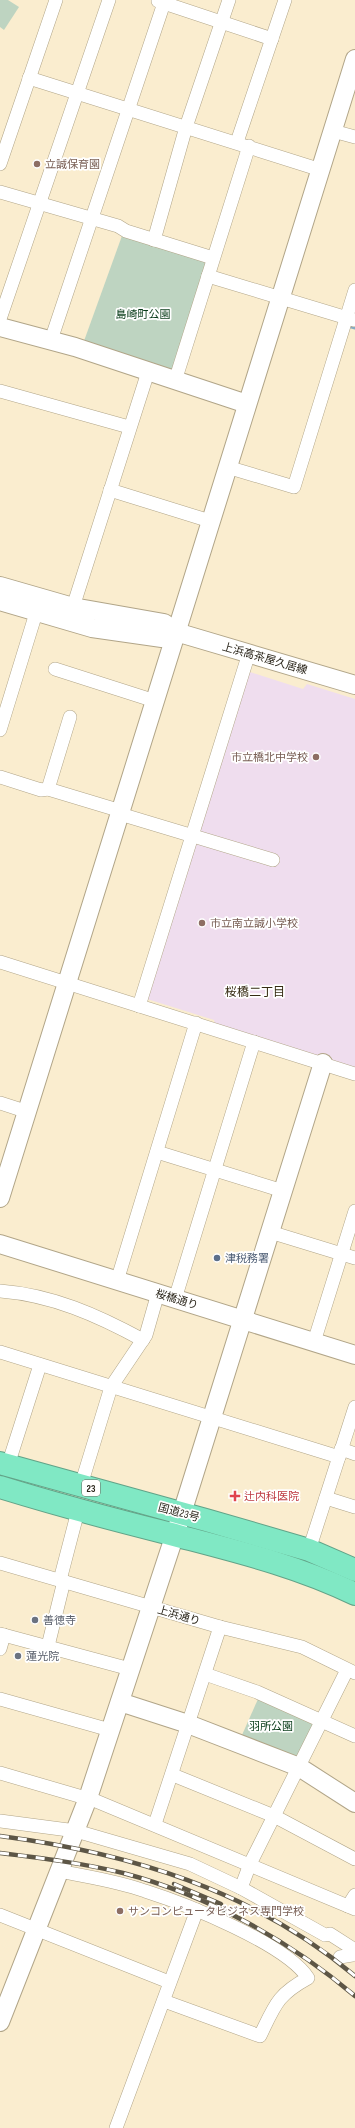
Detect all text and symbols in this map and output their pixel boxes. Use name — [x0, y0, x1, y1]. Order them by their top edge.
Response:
place label: 立誠保育園 — [45, 158, 100, 171]
marker: 立誠保育園 — [32, 159, 42, 169]
park label: 島崎町公園 — [116, 308, 171, 321]
street label: 上浜高茶屋久居線 — [221, 640, 309, 677]
place label: 市立橋北中学校 — [231, 751, 308, 764]
marker: 市立橋北中学校 — [311, 752, 321, 762]
place label: 市立南立誠小学校 — [210, 917, 298, 930]
marker: 市立南立誠小学校 — [197, 918, 207, 928]
district label: 桜橋二丁目 — [225, 985, 285, 1000]
place label: 津税務署 — [225, 1252, 269, 1265]
marker: 津税務署 — [212, 1253, 222, 1263]
street label: 桜橋通り — [154, 1287, 200, 1312]
road number: 23 — [82, 1480, 100, 1496]
marker: 辻内科医院 — [229, 1490, 241, 1502]
place label: 辻内科医院 — [244, 1490, 299, 1503]
street label: 国道23号 — [157, 1501, 201, 1524]
street label: 上浜通り — [156, 1603, 202, 1628]
place label: 善徳寺 — [43, 1614, 76, 1627]
marker: 善徳寺 — [30, 1615, 40, 1625]
place label: 蓮光院 — [26, 1650, 59, 1663]
marker: 蓮光院 — [13, 1651, 23, 1661]
park label: 羽所公園 — [249, 1720, 293, 1733]
place label: サンコンピュータビジネス専門学校 — [128, 1905, 304, 1918]
marker: サンコンピュータビジネス専門学校 — [115, 1906, 125, 1916]

